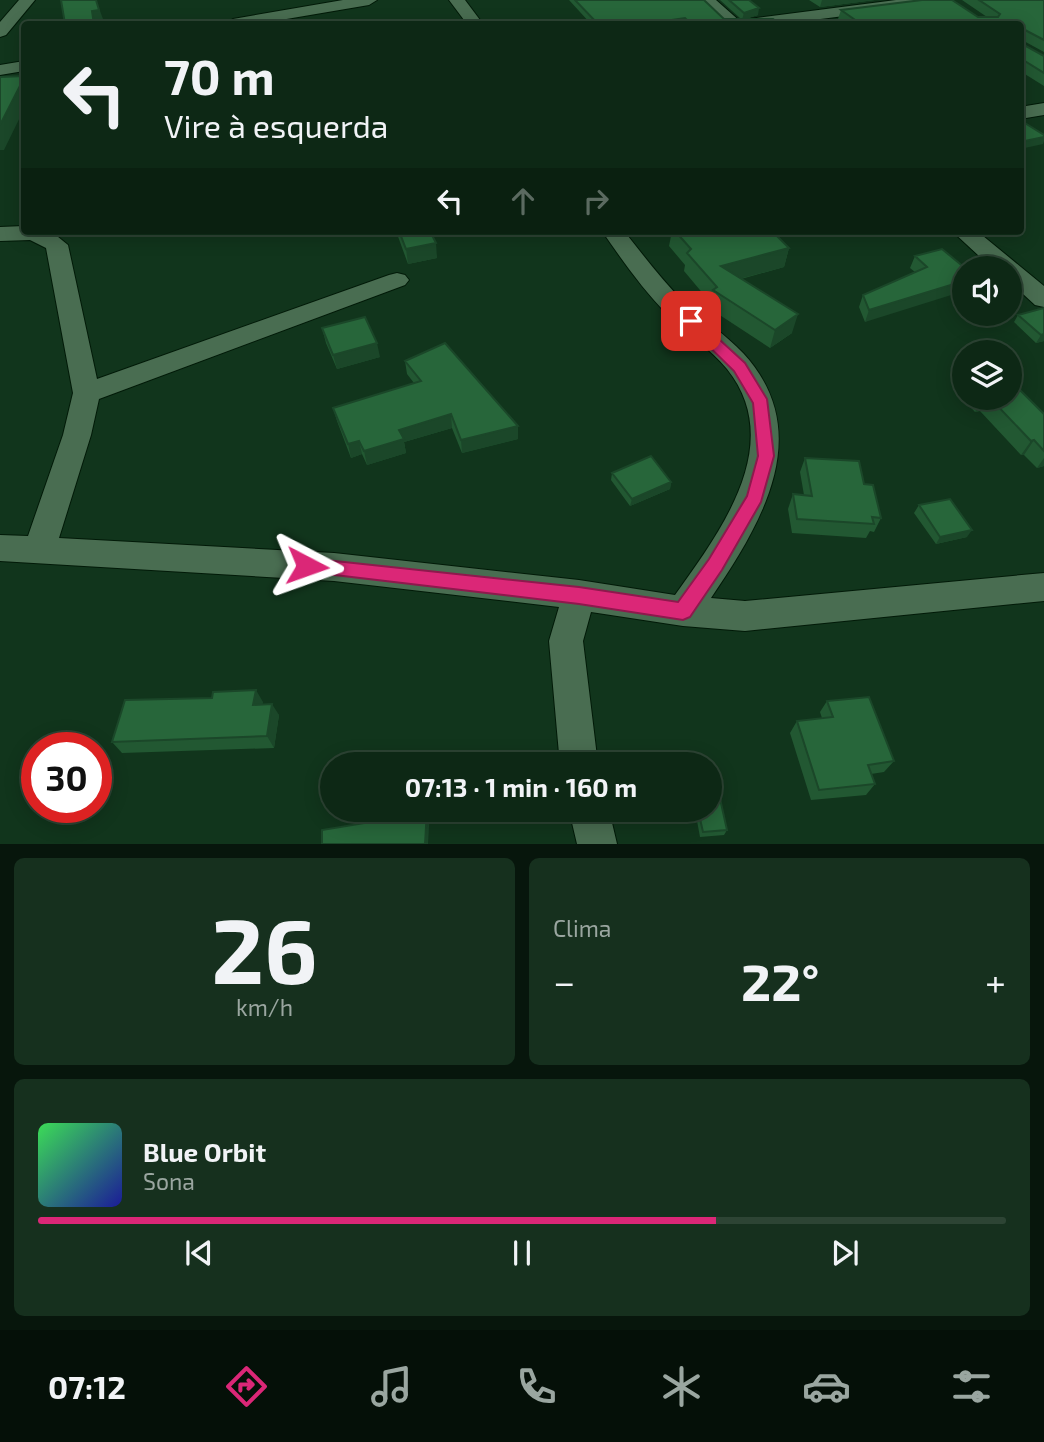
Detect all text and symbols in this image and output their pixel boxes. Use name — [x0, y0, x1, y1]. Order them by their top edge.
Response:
text: 70 m — [164, 46, 275, 105]
icon: left — [49, 49, 140, 140]
text: Vire à esquerda — [164, 106, 388, 144]
icon: left — [431, 182, 469, 220]
icon: ahead — [504, 182, 542, 220]
icon: right — [577, 182, 615, 220]
map controls — [952, 256, 1022, 410]
button: sound — [952, 256, 1022, 326]
pin — [661, 291, 721, 351]
icon: arrive — [672, 302, 710, 340]
button: layers — [952, 340, 1022, 410]
position arrow — [270, 529, 344, 603]
speed limit sign: 30 — [21, 732, 112, 823]
text: 07:13 · 1 min · 160 m — [405, 771, 637, 802]
text: 26 — [211, 893, 318, 1002]
text: Clima — [553, 914, 611, 942]
text: 22° — [741, 949, 819, 1011]
text: − — [553, 958, 575, 1004]
text: + — [985, 958, 1006, 1004]
text: km/h — [236, 993, 293, 1021]
text: Blue Orbit — [143, 1136, 266, 1167]
text: Sona — [143, 1167, 195, 1195]
icon: previous — [180, 1234, 218, 1272]
icon: pause — [503, 1234, 541, 1272]
icon: next — [826, 1234, 864, 1272]
icon: directions — [222, 1362, 271, 1411]
icon: music — [367, 1362, 416, 1411]
icon: phone — [512, 1362, 561, 1411]
icon: climate — [657, 1362, 706, 1411]
icon: car — [802, 1362, 851, 1411]
icon: filters — [947, 1362, 996, 1411]
text: 07:12 — [48, 1367, 126, 1405]

